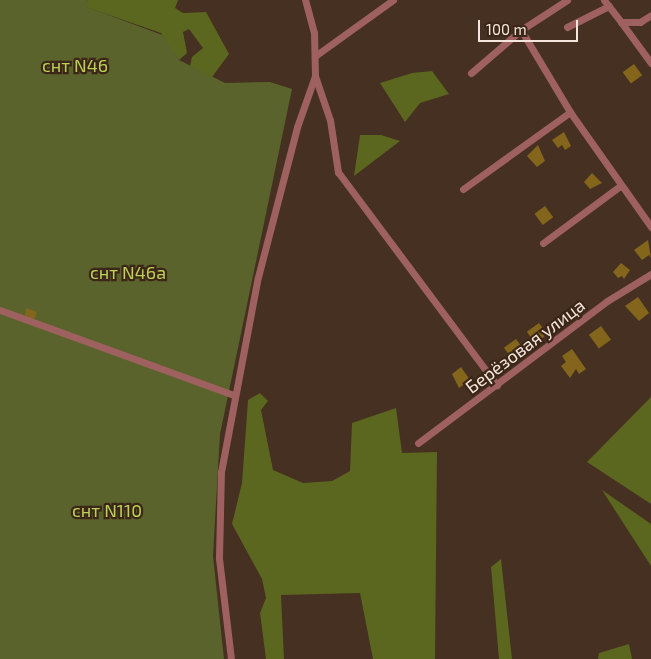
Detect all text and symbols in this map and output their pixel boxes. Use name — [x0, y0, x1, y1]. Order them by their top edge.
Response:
scale bar — [481, 10, 581, 42]
text: 100 m — [486, 20, 527, 38]
park label: снт N46 — [42, 54, 108, 76]
park label: снт N46а — [90, 261, 166, 283]
street label: Берёзовая улица — [461, 294, 589, 398]
park label: снт N110 — [72, 499, 142, 521]

